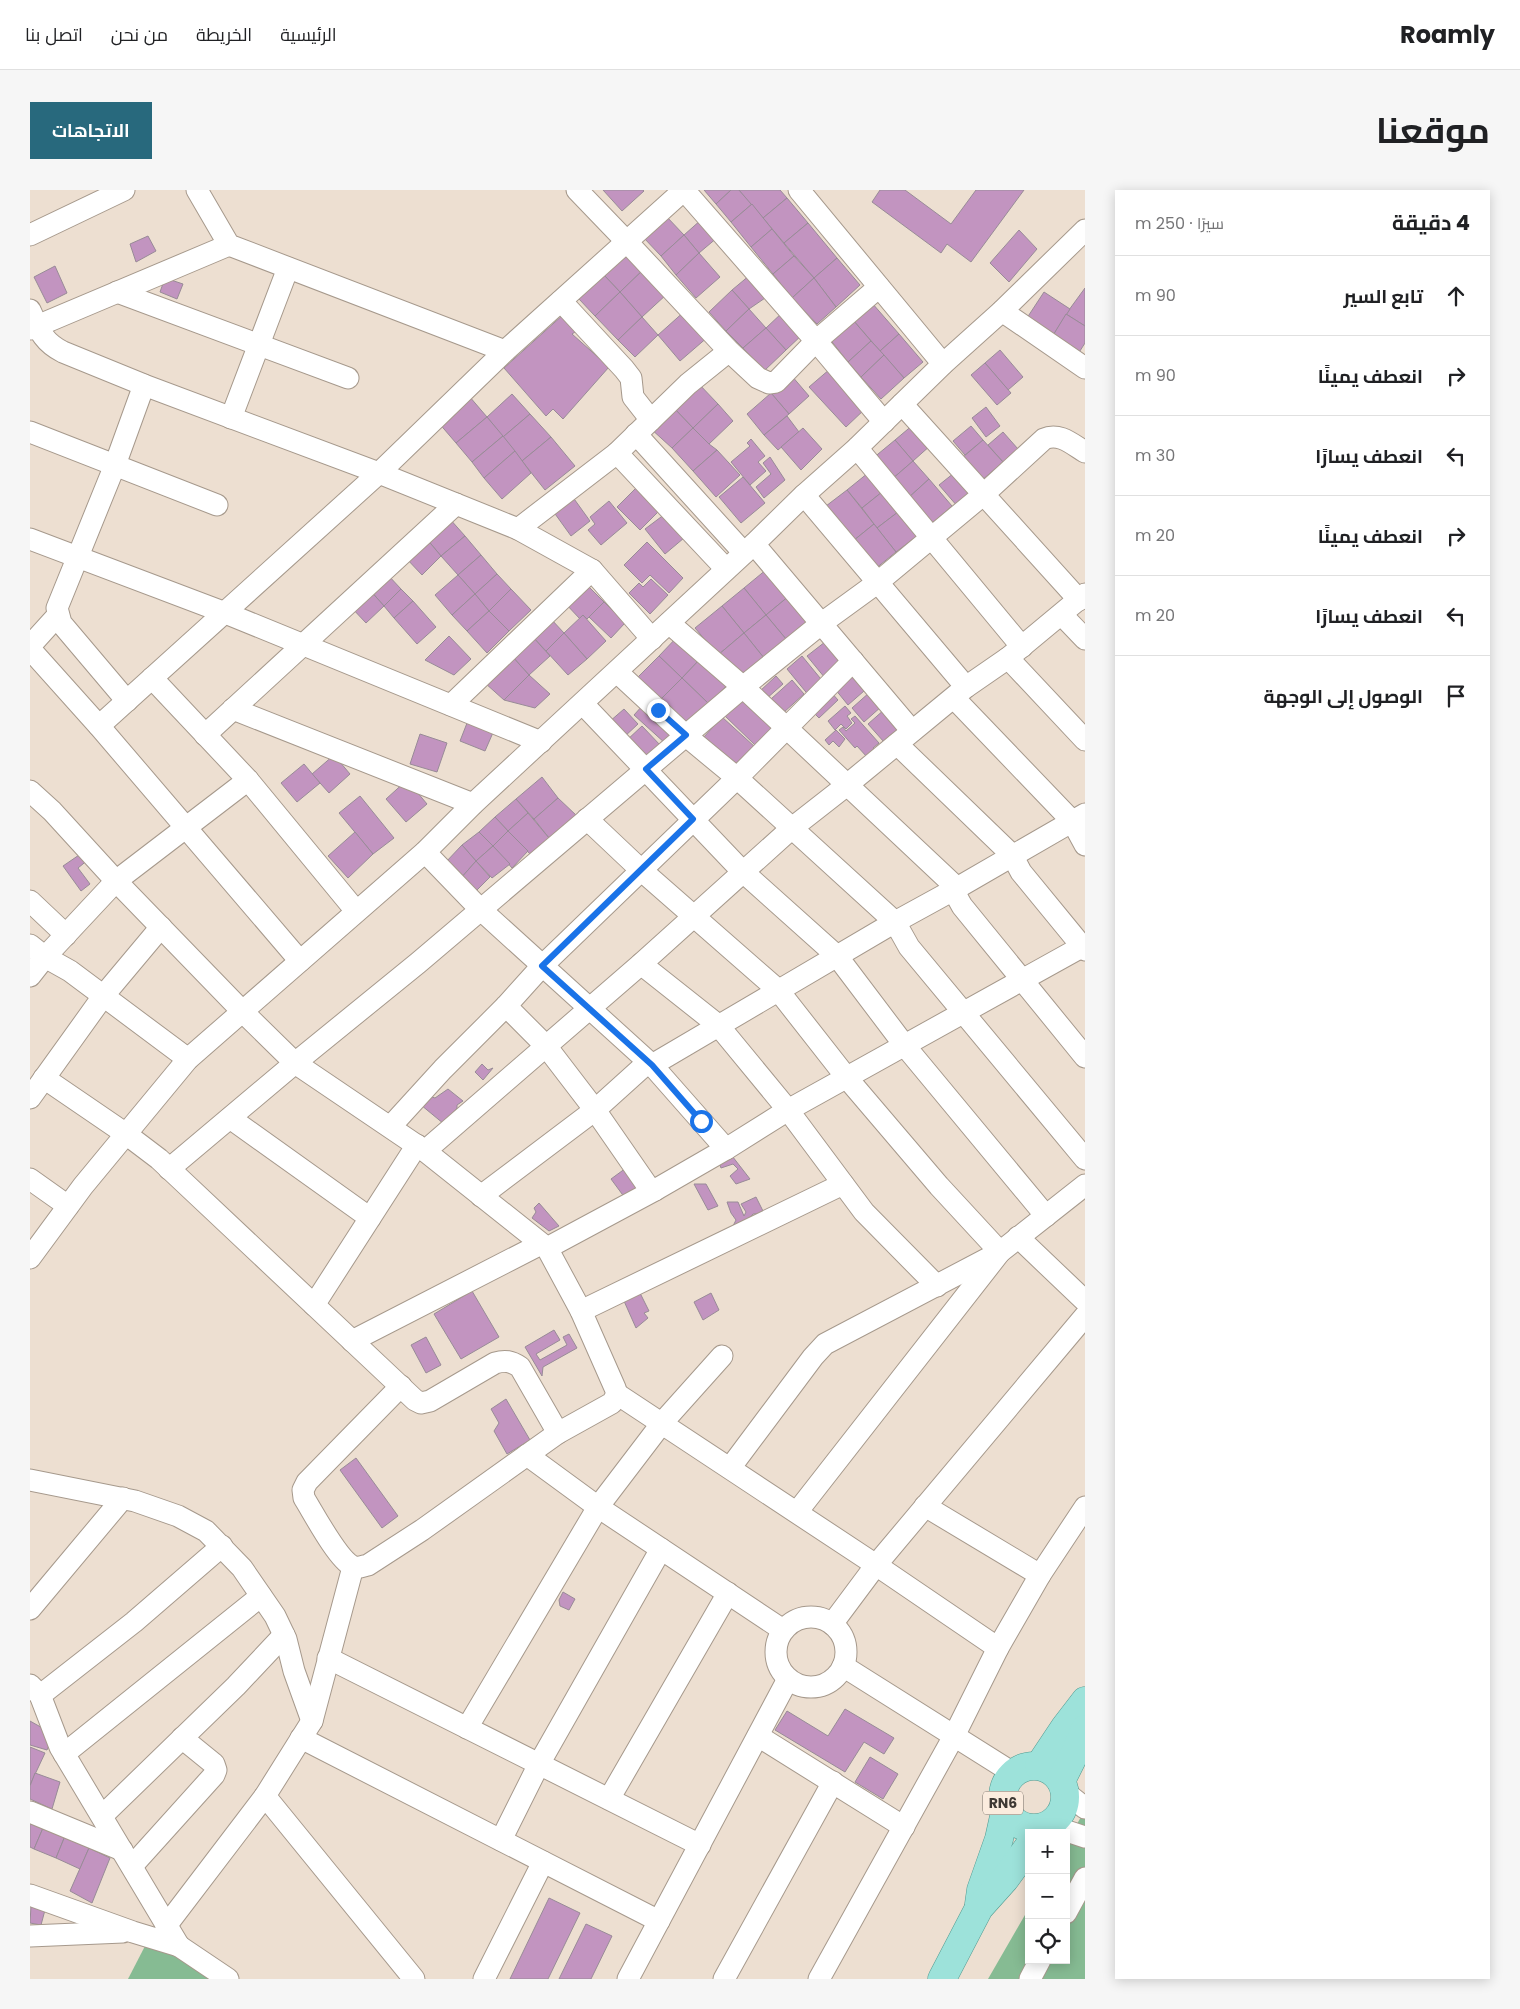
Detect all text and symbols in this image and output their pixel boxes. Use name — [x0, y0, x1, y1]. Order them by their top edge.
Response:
text: Roamly — [1400, 18, 1495, 51]
text: اتصل بنا — [25, 22, 83, 47]
text: من نحن — [111, 22, 168, 47]
text: الخريطة — [196, 22, 252, 47]
text: الرئيسية — [280, 22, 337, 47]
button: الاتجاهات — [30, 102, 152, 159]
text: موقعنا — [1376, 106, 1490, 155]
text: 4 دقيقة — [1392, 208, 1470, 237]
text: سيرًا · 250 m — [1135, 212, 1224, 235]
icon: ahead — [1442, 282, 1470, 310]
text: تابع السير — [1343, 283, 1423, 310]
text: 90 m — [1135, 284, 1176, 307]
icon: right — [1442, 362, 1470, 390]
text: انعطف يمينًا — [1318, 363, 1423, 390]
text: 90 m — [1135, 364, 1176, 387]
icon: left — [1442, 442, 1470, 470]
text: انعطف يسارًا — [1315, 443, 1423, 470]
text: 30 m — [1135, 444, 1175, 467]
icon: right — [1442, 522, 1470, 550]
text: انعطف يمينًا — [1318, 523, 1423, 550]
text: 20 m — [1135, 524, 1175, 547]
icon: left — [1442, 602, 1470, 630]
text: انعطف يسارًا — [1315, 603, 1423, 630]
text: 20 m — [1135, 604, 1175, 627]
icon: arrive — [1442, 682, 1470, 710]
text: الوصول إلى الوجهة — [1264, 683, 1423, 710]
route end — [647, 699, 670, 722]
route start — [690, 1110, 713, 1133]
road number: RN6 — [983, 1792, 1023, 1815]
map controls — [1025, 1829, 1070, 1964]
button: + — [1025, 1829, 1070, 1874]
button: − — [1025, 1874, 1070, 1919]
button: locate — [1025, 1919, 1070, 1964]

